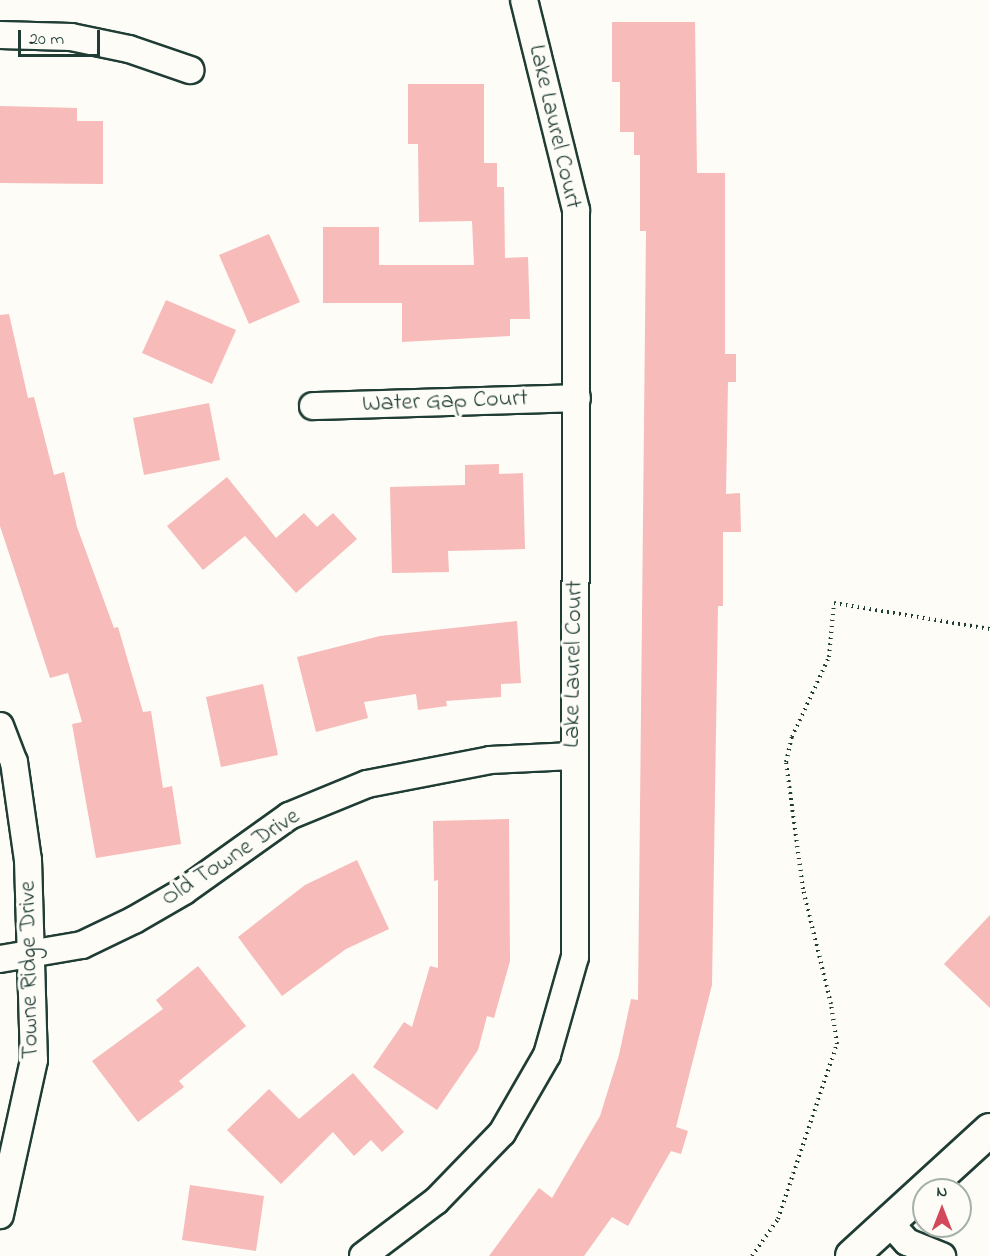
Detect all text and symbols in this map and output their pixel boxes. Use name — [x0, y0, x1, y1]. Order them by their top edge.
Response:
scale bar — [21, 18, 104, 56]
text: 20 m — [29, 27, 64, 53]
street label: Lake Laurel Court — [521, 42, 587, 212]
street label: Water Gap Court — [362, 385, 528, 419]
street label: Lake Laurel Court — [558, 580, 590, 748]
street label: Old Towne Drive — [156, 803, 306, 913]
street label: Towne Ridge Drive — [14, 881, 46, 1059]
north arrow — [912, 1178, 972, 1238]
text: N — [937, 1180, 947, 1204]

